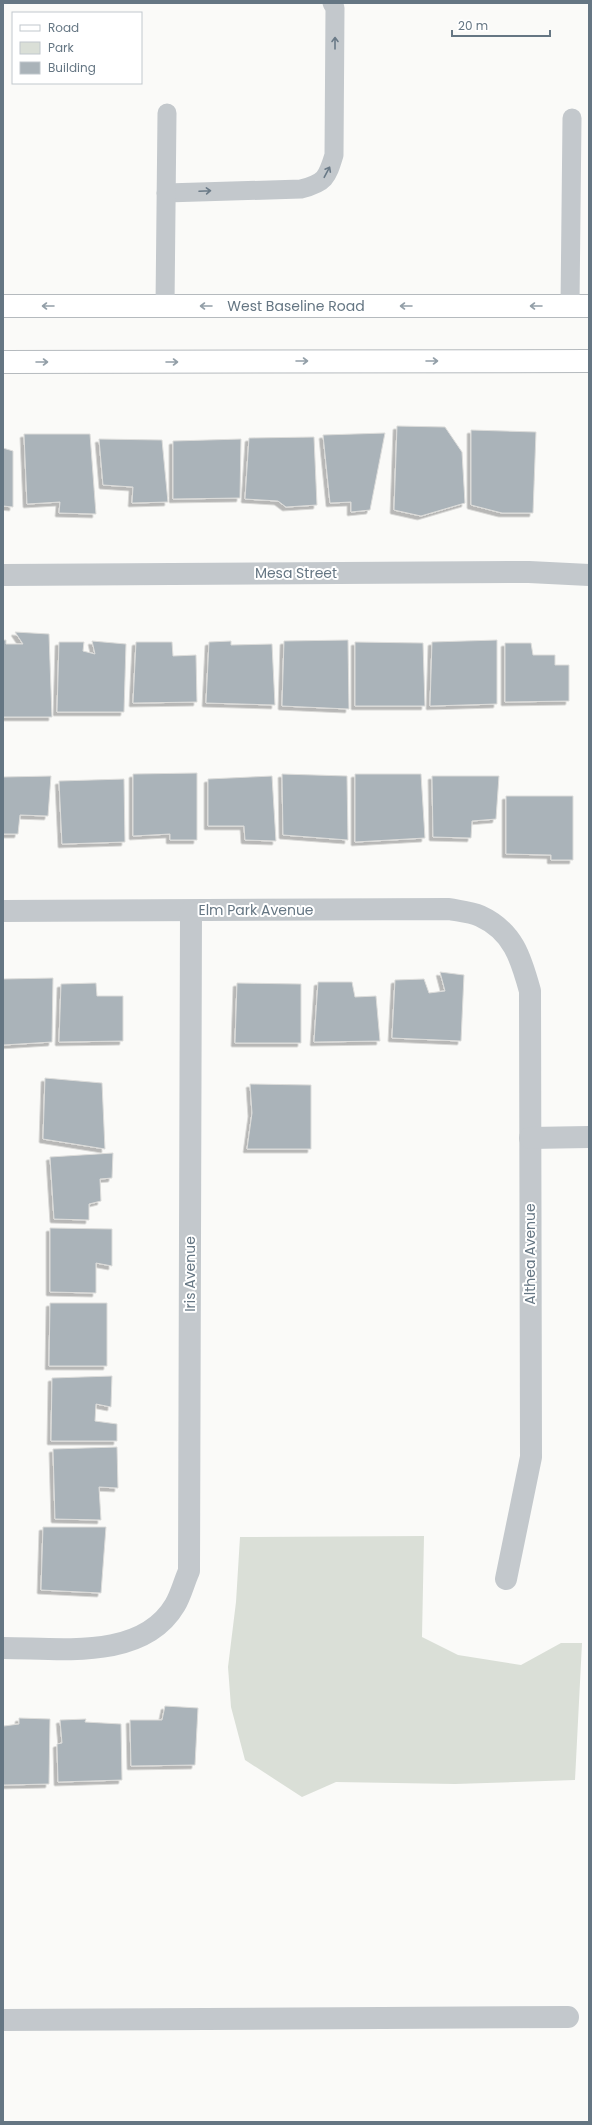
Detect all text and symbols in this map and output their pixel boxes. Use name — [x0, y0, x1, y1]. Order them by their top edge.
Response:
legend — [12, 12, 142, 84]
scale bar — [452, 12, 550, 38]
text: 20 m — [458, 17, 488, 34]
text: Road — [48, 19, 79, 36]
one-way arrow — [331, 37, 338, 50]
text: Park — [48, 39, 75, 56]
text: Building — [48, 59, 96, 76]
one-way arrow — [324, 166, 332, 178]
one-way arrow — [198, 188, 211, 195]
street label: West Baseline Road — [227, 296, 365, 316]
one-way arrow — [42, 302, 55, 310]
one-way arrow — [200, 302, 213, 310]
one-way arrow — [400, 302, 413, 310]
one-way arrow — [530, 302, 543, 310]
one-way arrow — [295, 357, 308, 365]
one-way arrow — [425, 357, 438, 365]
one-way arrow — [35, 358, 48, 366]
one-way arrow — [165, 358, 178, 366]
street label: Mesa Street — [255, 563, 337, 583]
street label: Elm Park Avenue — [198, 900, 314, 920]
street label: Althea Avenue — [520, 1203, 540, 1305]
street label: Iris Avenue — [180, 1236, 200, 1312]

